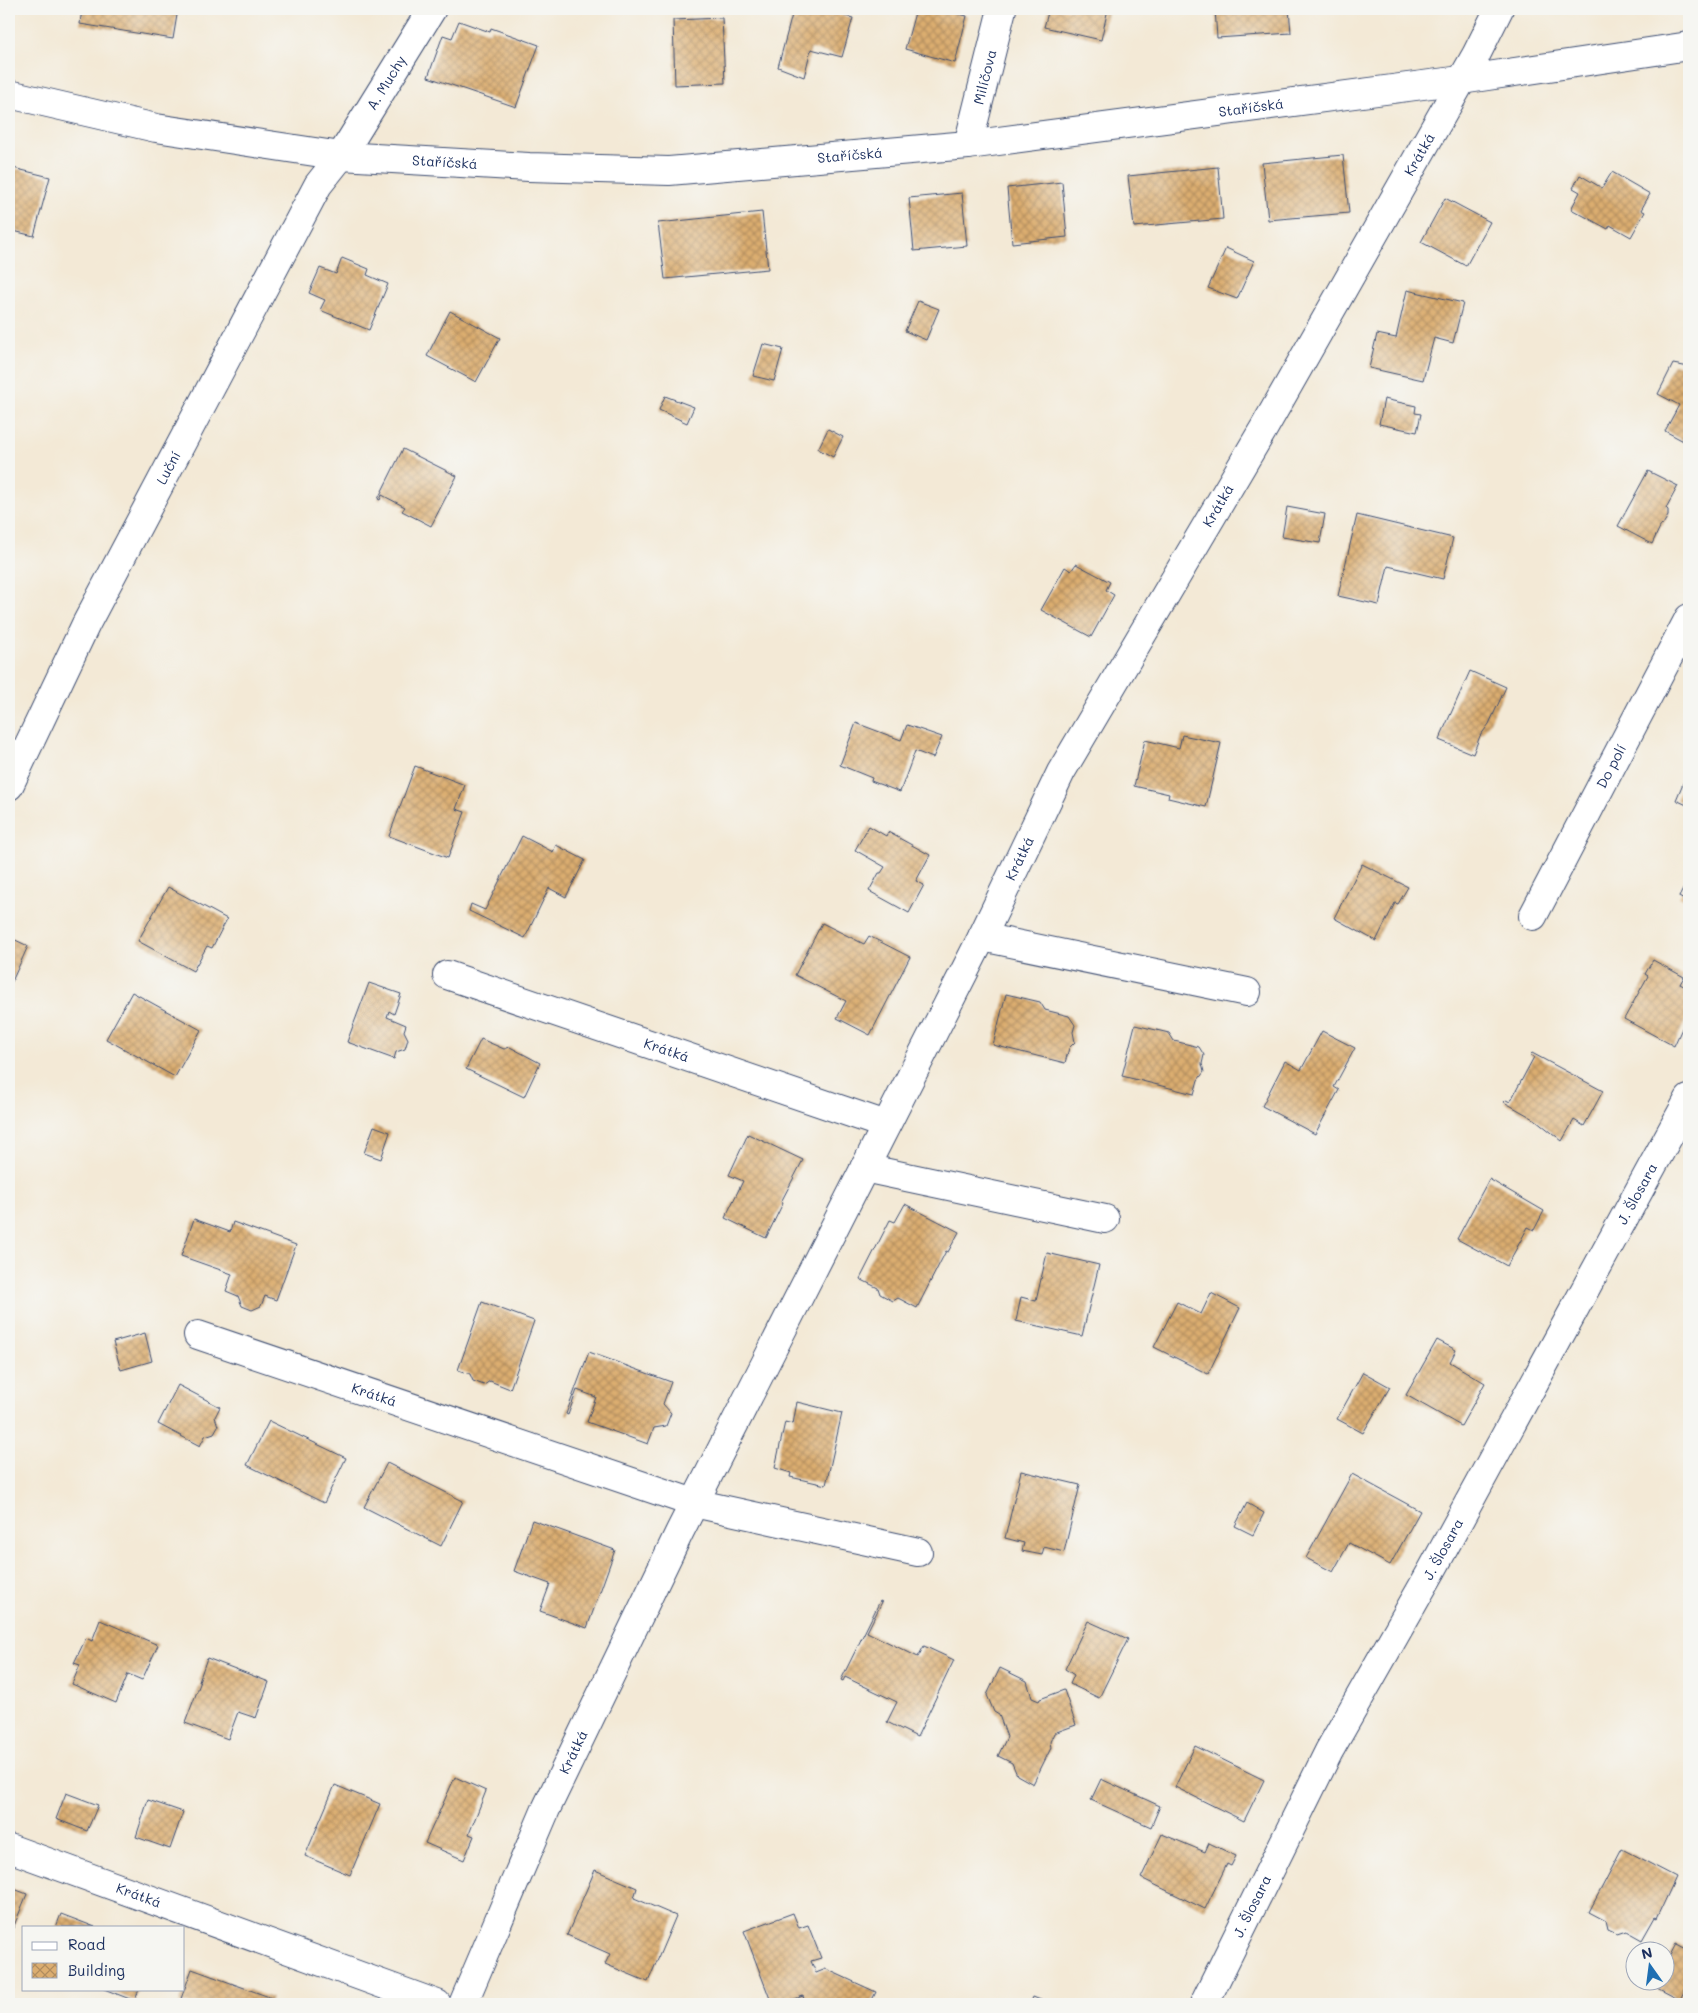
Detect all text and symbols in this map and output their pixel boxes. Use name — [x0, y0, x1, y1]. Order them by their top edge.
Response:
street label: Milíčova — [968, 47, 1001, 106]
street label: A. Muchy — [362, 52, 410, 113]
street label: Staříčská — [1217, 93, 1285, 121]
street label: Krátká — [1399, 129, 1439, 179]
street label: Staříčská — [816, 142, 883, 167]
street label: Staříčská — [412, 150, 478, 173]
street label: Luční — [151, 447, 185, 488]
street label: Krátká — [1198, 481, 1238, 530]
street label: Do polí — [1592, 741, 1630, 791]
street label: Krátká — [1001, 833, 1038, 883]
street label: Krátká — [642, 1033, 692, 1066]
street label: J. Šlosara — [1612, 1159, 1661, 1228]
street label: Krátká — [349, 1378, 399, 1411]
street label: J. Šlosara — [1418, 1515, 1467, 1583]
street label: Krátká — [554, 1727, 592, 1777]
street label: J. Šlosara — [1228, 1872, 1275, 1940]
street label: Krátká — [114, 1878, 164, 1912]
legend — [22, 1926, 185, 1990]
text: Road — [68, 1934, 105, 1954]
north arrow — [1626, 1940, 1676, 1990]
text: N — [1639, 1942, 1654, 1963]
text: Building — [68, 1960, 125, 1980]

